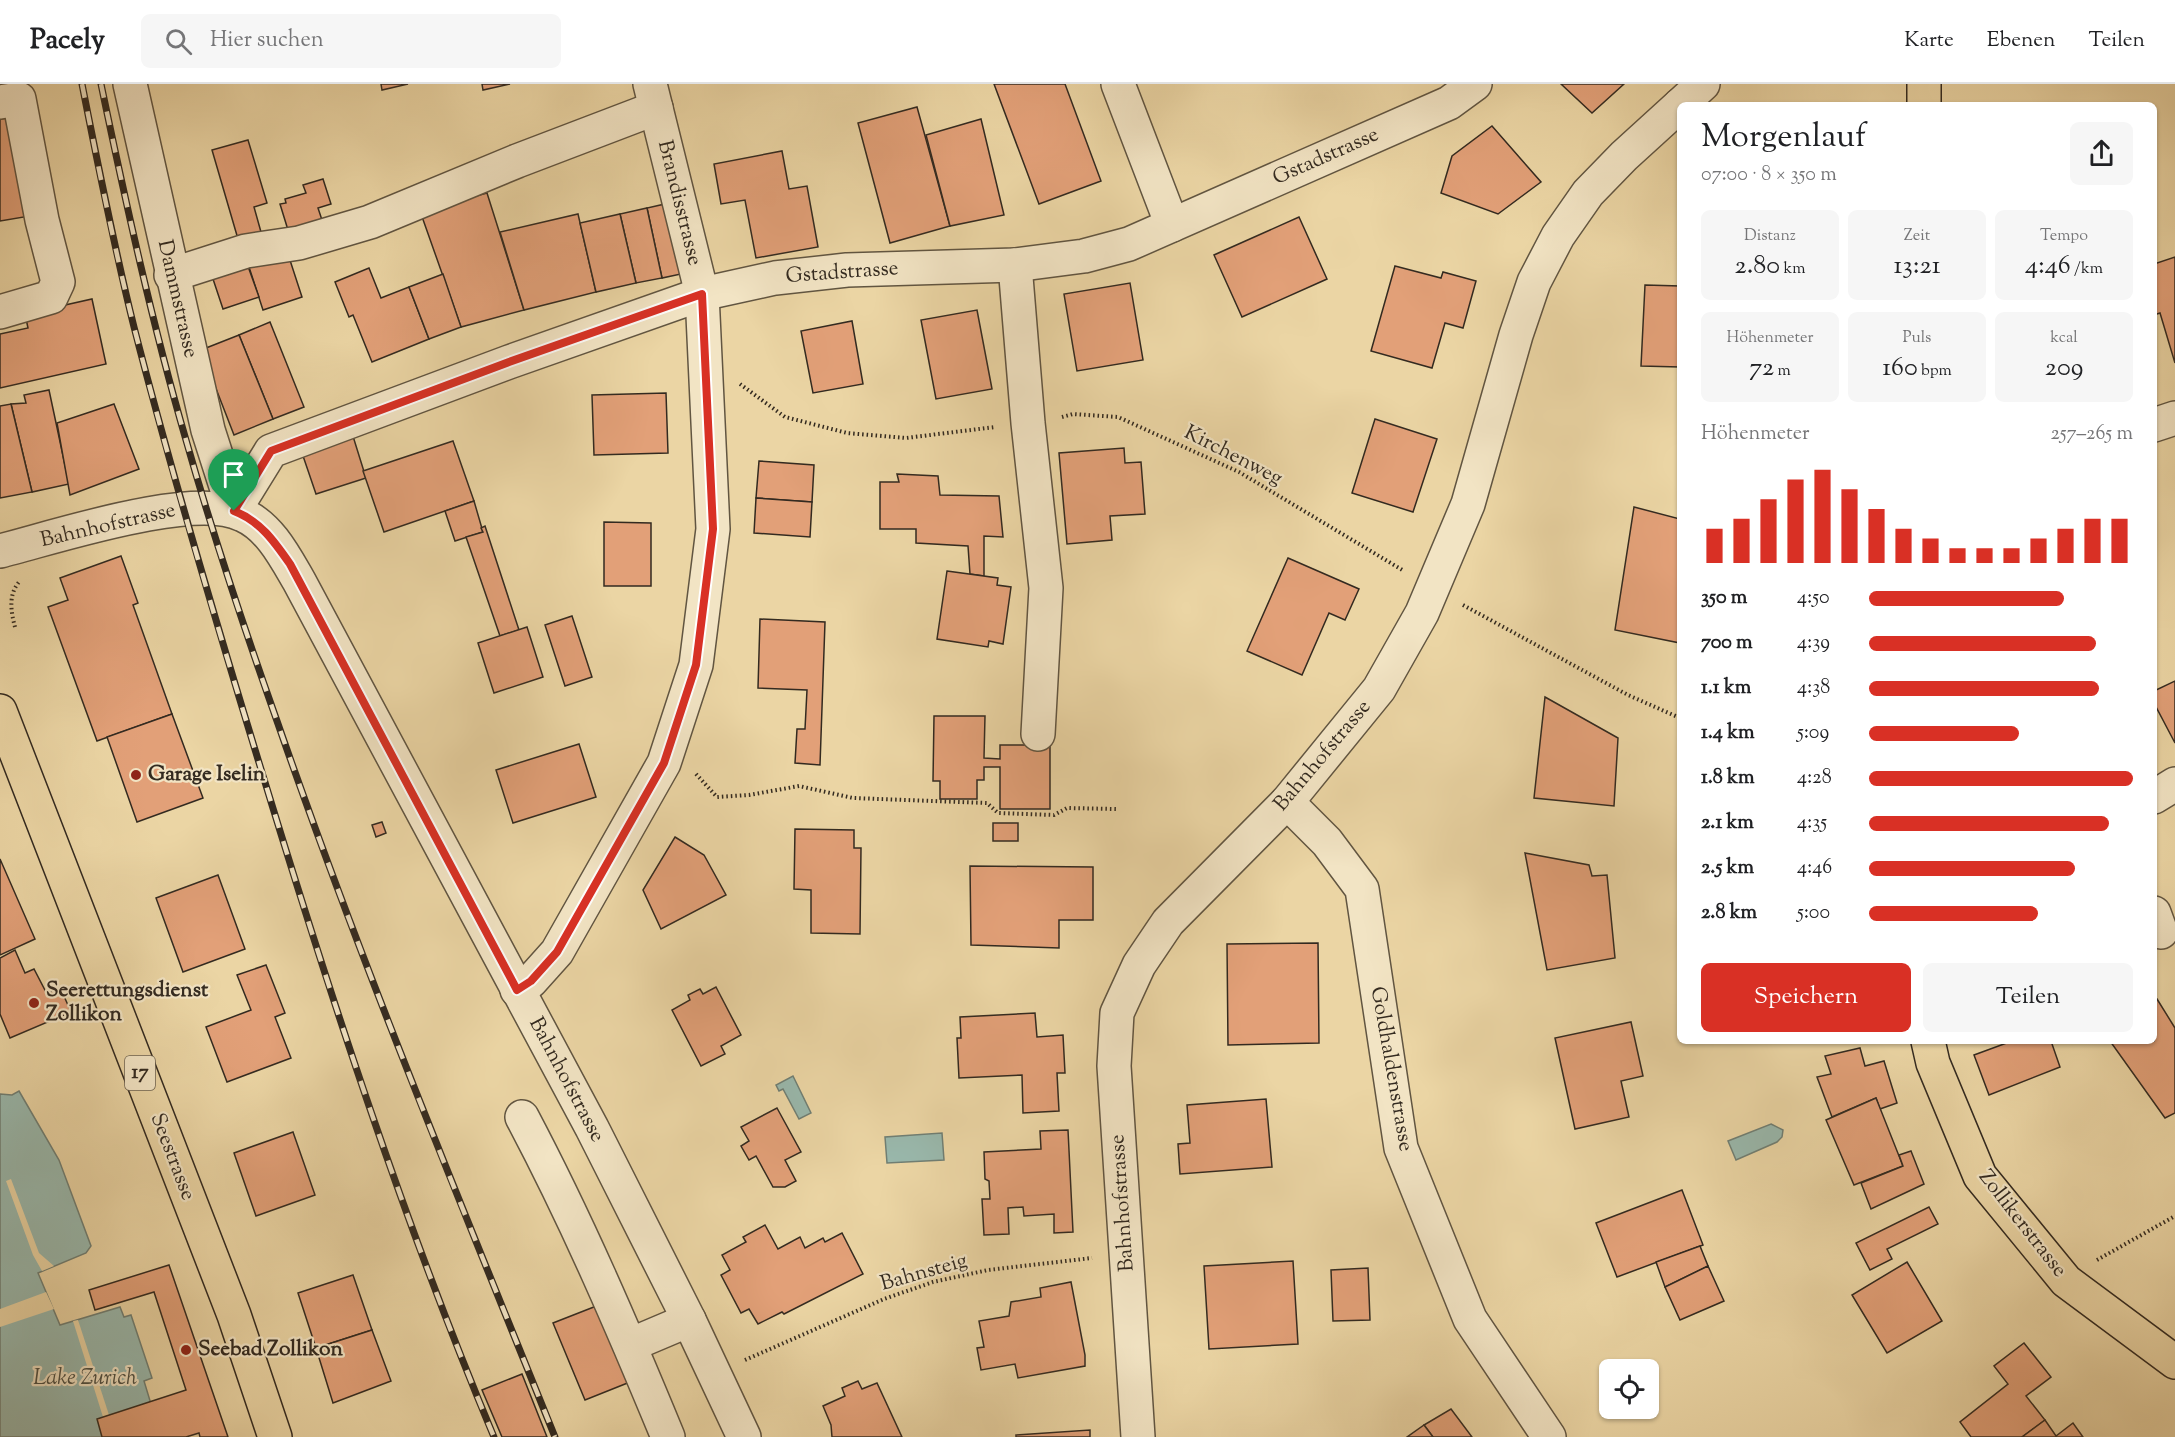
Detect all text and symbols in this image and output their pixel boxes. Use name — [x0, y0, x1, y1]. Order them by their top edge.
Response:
search box — [141, 14, 561, 68]
text: Pacely — [30, 21, 105, 61]
icon: search — [162, 25, 195, 58]
text: Hier suchen — [210, 25, 324, 57]
text: Karte — [1904, 26, 1954, 56]
text: Ebenen — [1987, 26, 2055, 56]
text: Teilen — [2088, 26, 2145, 56]
text: Morgenlauf — [1701, 114, 1866, 162]
street label: Gstadstrasse — [1268, 120, 1384, 194]
button: share — [2070, 122, 2133, 185]
street label: Brandisstrasse — [649, 137, 709, 269]
text: 07:00 · 8 × 350 m — [1701, 161, 1837, 190]
text: Distanz — [1744, 225, 1796, 248]
text: Zeit — [1904, 225, 1930, 248]
text: Tempo — [2040, 225, 2088, 248]
street label: Dammstrasse — [149, 237, 205, 361]
text: 2.80 — [1735, 248, 1780, 285]
text: 13:21 — [1893, 248, 1941, 285]
text: 4:46 — [2025, 248, 2071, 285]
street label: Gstadstrasse — [785, 254, 899, 292]
text: km — [1780, 258, 1805, 281]
text: /km — [2071, 258, 2103, 281]
text: Höhenmeter — [1727, 327, 1813, 350]
text: Puls — [1903, 327, 1931, 350]
text: kcal — [2050, 327, 2078, 350]
text: 72 — [1749, 350, 1774, 387]
text: 160 — [1882, 350, 1918, 387]
text: 209 — [2045, 350, 2083, 387]
text: m — [1774, 360, 1791, 383]
text: bpm — [1918, 360, 1952, 383]
street label: Kirchenweg — [1178, 418, 1288, 494]
text: Höhenmeter — [1701, 420, 1810, 449]
text: 257–265 m — [2050, 420, 2133, 449]
pin — [208, 449, 259, 511]
icon: arrive — [217, 458, 250, 491]
street label: Bahnhofstrasse — [38, 496, 178, 556]
text: 350 m — [1701, 584, 1747, 613]
text: 4:50 — [1797, 584, 1830, 613]
text: 700 m — [1701, 629, 1753, 658]
text: 4:39 — [1797, 629, 1830, 658]
text: 1.1 km — [1701, 674, 1751, 703]
text: 4:38 — [1797, 674, 1830, 703]
street label: Bahnhofstrasse — [1267, 694, 1379, 818]
text: 1.4 km — [1701, 719, 1755, 748]
text: 5:09 — [1797, 719, 1829, 748]
place label: Garage Iselin — [148, 760, 266, 790]
text: 1.8 km — [1701, 764, 1755, 793]
text: 4:28 — [1797, 764, 1832, 793]
marker: Garage Iselin — [129, 768, 143, 782]
text: 2.1 km — [1701, 809, 1754, 838]
text: 4:35 — [1797, 809, 1827, 838]
text: 2.5 km — [1701, 854, 1754, 883]
text: 4:46 — [1797, 854, 1832, 883]
text: 2.8 km — [1701, 899, 1757, 928]
text: 5:00 — [1797, 899, 1830, 928]
button: Speichern — [1701, 963, 1911, 1032]
button: Teilen — [1923, 963, 2133, 1032]
place label: Seerettungsdienst Zollikon — [46, 976, 209, 1030]
street label: Goldhaldenstrasse — [1362, 984, 1420, 1154]
marker: Seerettungsdienst Zollikon — [27, 996, 41, 1010]
street label: Bahnhofstrasse — [520, 1012, 612, 1148]
road number: 17 — [125, 1056, 155, 1090]
street label: Seestrasse — [142, 1109, 202, 1205]
street label: Bahnhofstrasse — [1103, 1133, 1143, 1273]
street label: Zollikerstrasse — [1971, 1164, 2073, 1284]
street label: Bahnsteig — [877, 1246, 971, 1300]
place label: Seebad Zollikon — [198, 1335, 344, 1365]
marker: Seebad Zollikon — [179, 1343, 193, 1357]
map controls — [1599, 1359, 1659, 1419]
button: locate — [1599, 1359, 1659, 1419]
water label: Lake Zurich — [33, 1363, 137, 1395]

